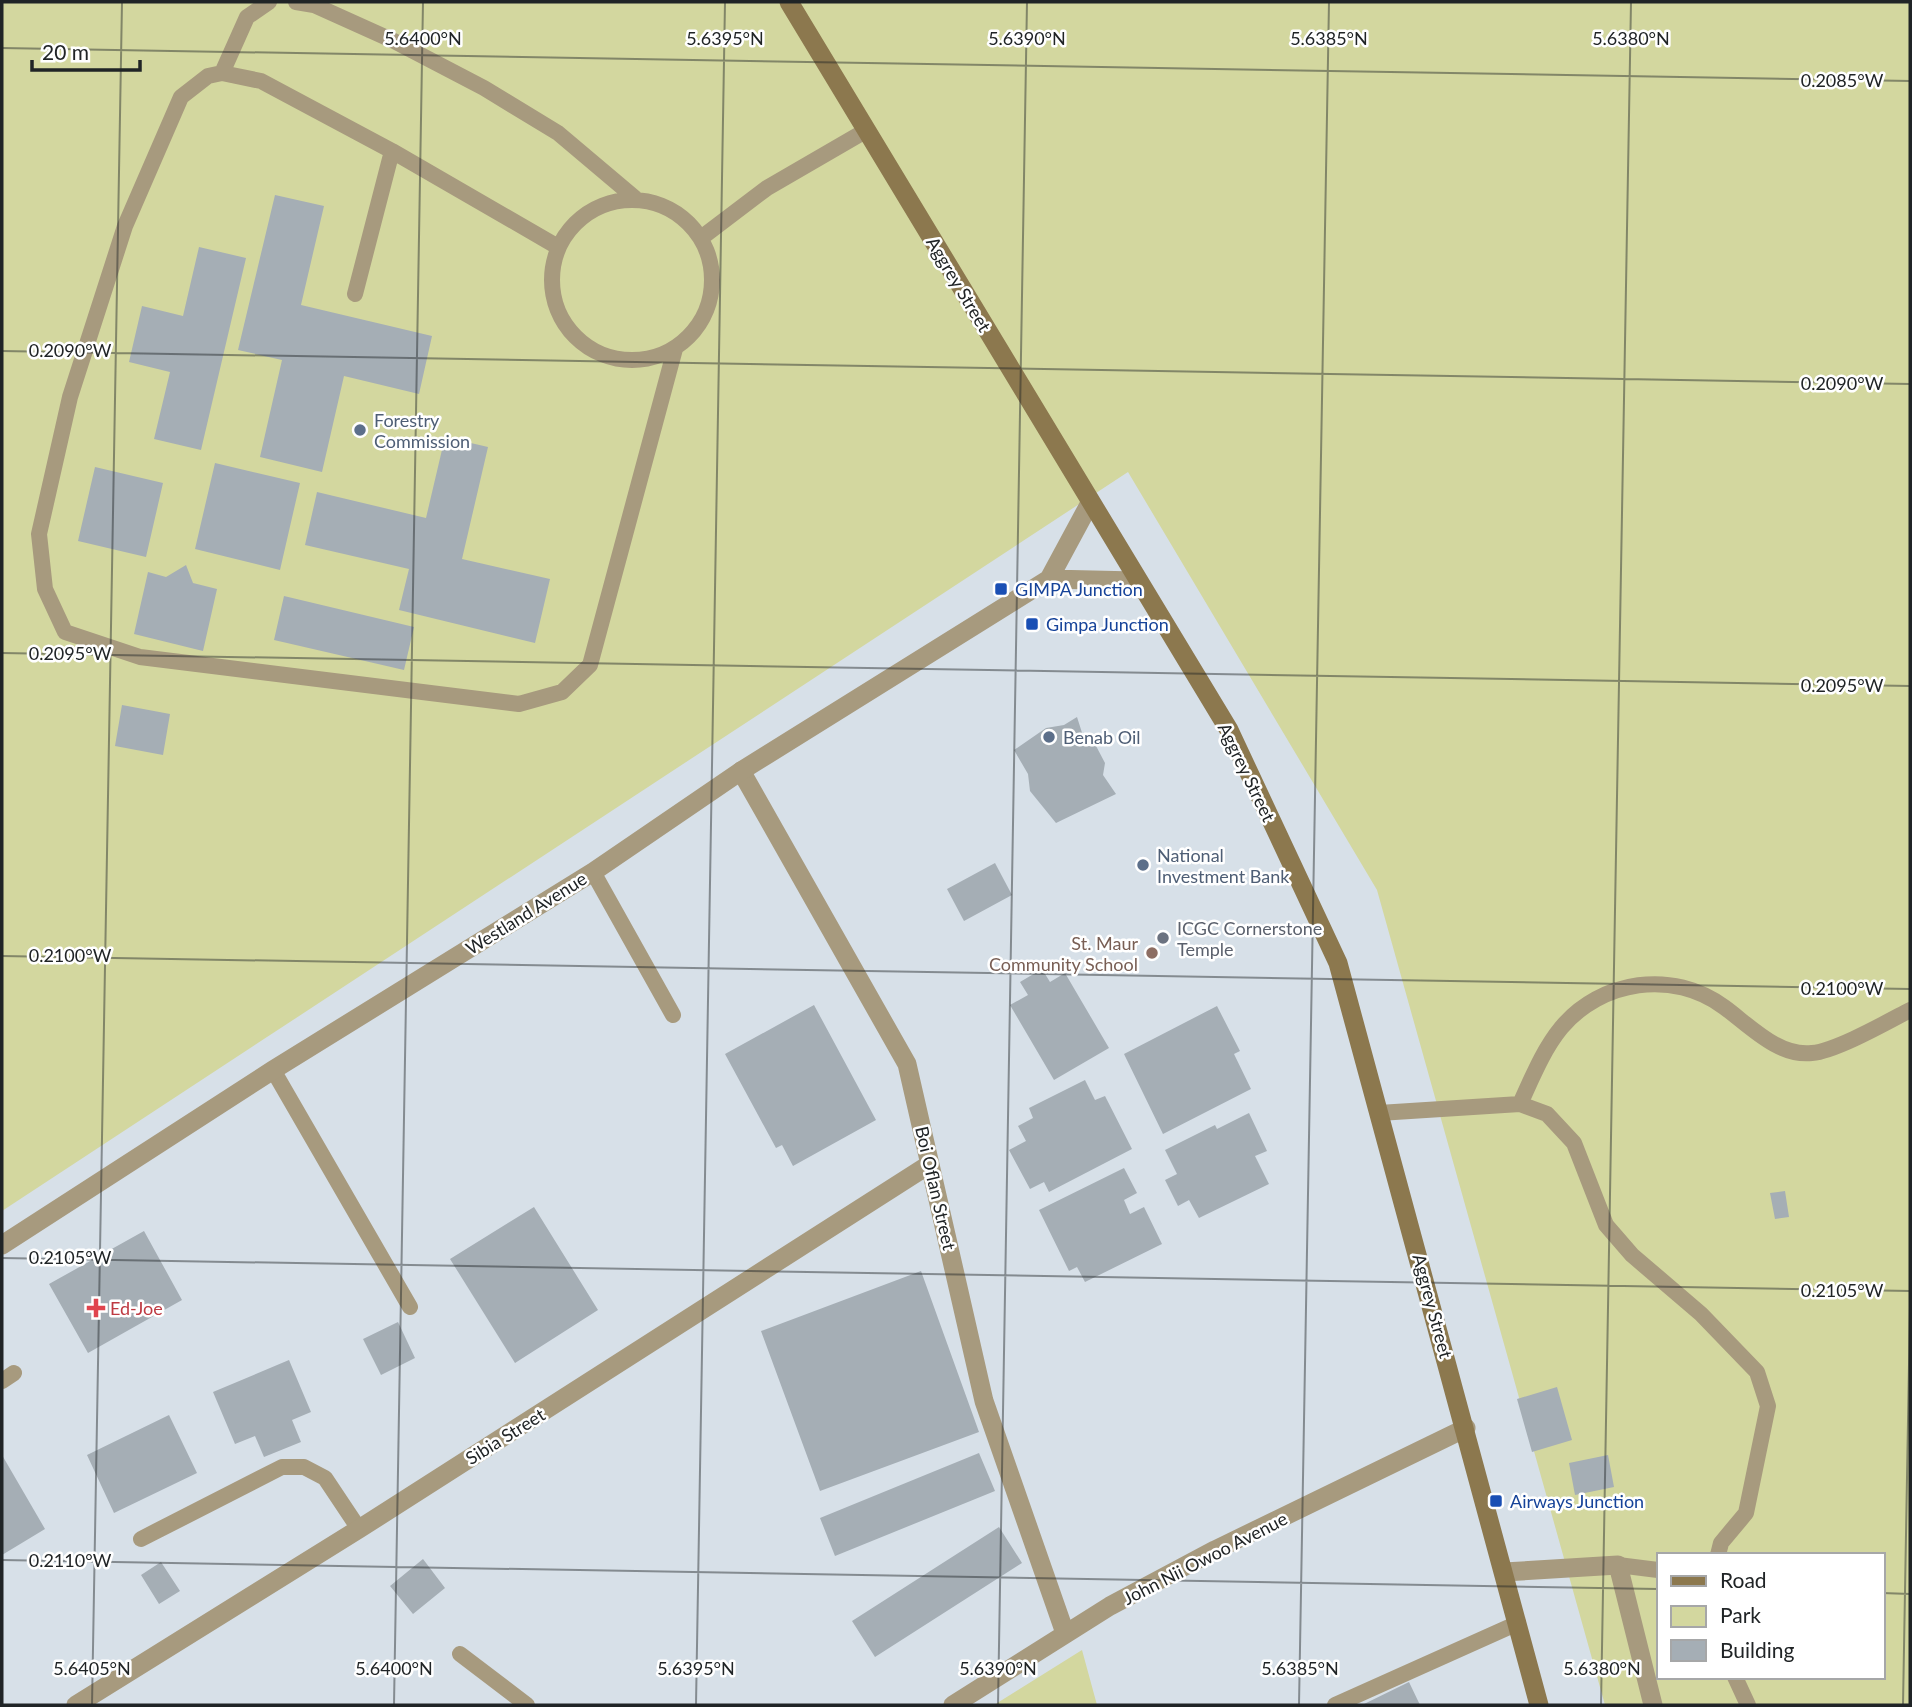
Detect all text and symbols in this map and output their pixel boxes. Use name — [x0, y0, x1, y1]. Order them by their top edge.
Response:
text: 5.6400°N — [384, 27, 462, 49]
text: 5.6395°N — [686, 27, 764, 49]
text: 5.6390°N — [988, 27, 1066, 49]
text: 5.6385°N — [1290, 27, 1368, 49]
text: 5.6380°N — [1592, 27, 1670, 49]
scale bar — [32, 28, 140, 72]
text: 20 m — [42, 39, 89, 64]
text: 0.2085°W — [1801, 69, 1884, 91]
street label: Aggrey Street — [922, 232, 996, 336]
text: 0.2090°W — [29, 339, 112, 361]
text: 0.2090°W — [1801, 372, 1884, 394]
place label: Forestry Commission — [374, 409, 470, 452]
marker: Forestry Commission — [352, 422, 368, 438]
place label: GIMPA Junction — [1015, 578, 1143, 600]
marker: GIMPA Junction — [993, 581, 1009, 597]
place label: Gimpa Junction — [1046, 613, 1169, 635]
marker: Gimpa Junction — [1024, 616, 1040, 632]
text: 0.2095°W — [29, 642, 112, 664]
text: 0.2095°W — [1801, 674, 1884, 696]
street label: Aggrey Street — [1214, 719, 1281, 825]
place label: Benab Oil — [1063, 726, 1141, 748]
marker: Benab Oil — [1041, 729, 1057, 745]
place label: National Investment Bank — [1157, 844, 1290, 887]
marker: National Investment Bank — [1135, 857, 1151, 873]
street label: Westland Avenue — [462, 867, 590, 959]
place label: ICGC Cornerstone Temple — [1177, 917, 1322, 960]
marker: ICGC Cornerstone Temple — [1155, 930, 1171, 946]
place label: St. Maur Community School — [989, 932, 1138, 975]
text: 0.2100°W — [29, 944, 112, 966]
marker: St. Maur Community School — [1144, 945, 1160, 961]
text: 0.2100°W — [1801, 977, 1884, 999]
street label: Boi Oflan Street — [911, 1124, 961, 1253]
text: 0.2105°W — [29, 1246, 112, 1268]
street label: Aggrey Street — [1409, 1251, 1458, 1361]
text: 0.2105°W — [1801, 1279, 1884, 1301]
place label: Ed-Joe — [110, 1297, 163, 1319]
marker: Ed-Joe — [88, 1300, 104, 1316]
street label: Sibia Street — [461, 1403, 549, 1469]
place label: Airways Junction — [1510, 1490, 1644, 1512]
marker: Airways Junction — [1488, 1493, 1504, 1509]
street label: John Nii Owoo Avenue — [1119, 1507, 1291, 1609]
text: 0.2110°W — [29, 1549, 112, 1571]
legend — [1657, 1553, 1884, 1679]
text: Road — [1720, 1567, 1767, 1592]
text: Park — [1720, 1602, 1761, 1627]
text: Building — [1720, 1637, 1795, 1662]
text: 5.6405°N — [53, 1657, 131, 1679]
text: 5.6400°N — [355, 1657, 433, 1679]
text: 5.6395°N — [657, 1657, 735, 1679]
text: 5.6390°N — [959, 1657, 1037, 1679]
text: 5.6385°N — [1261, 1657, 1339, 1679]
text: 5.6380°N — [1563, 1657, 1641, 1679]

